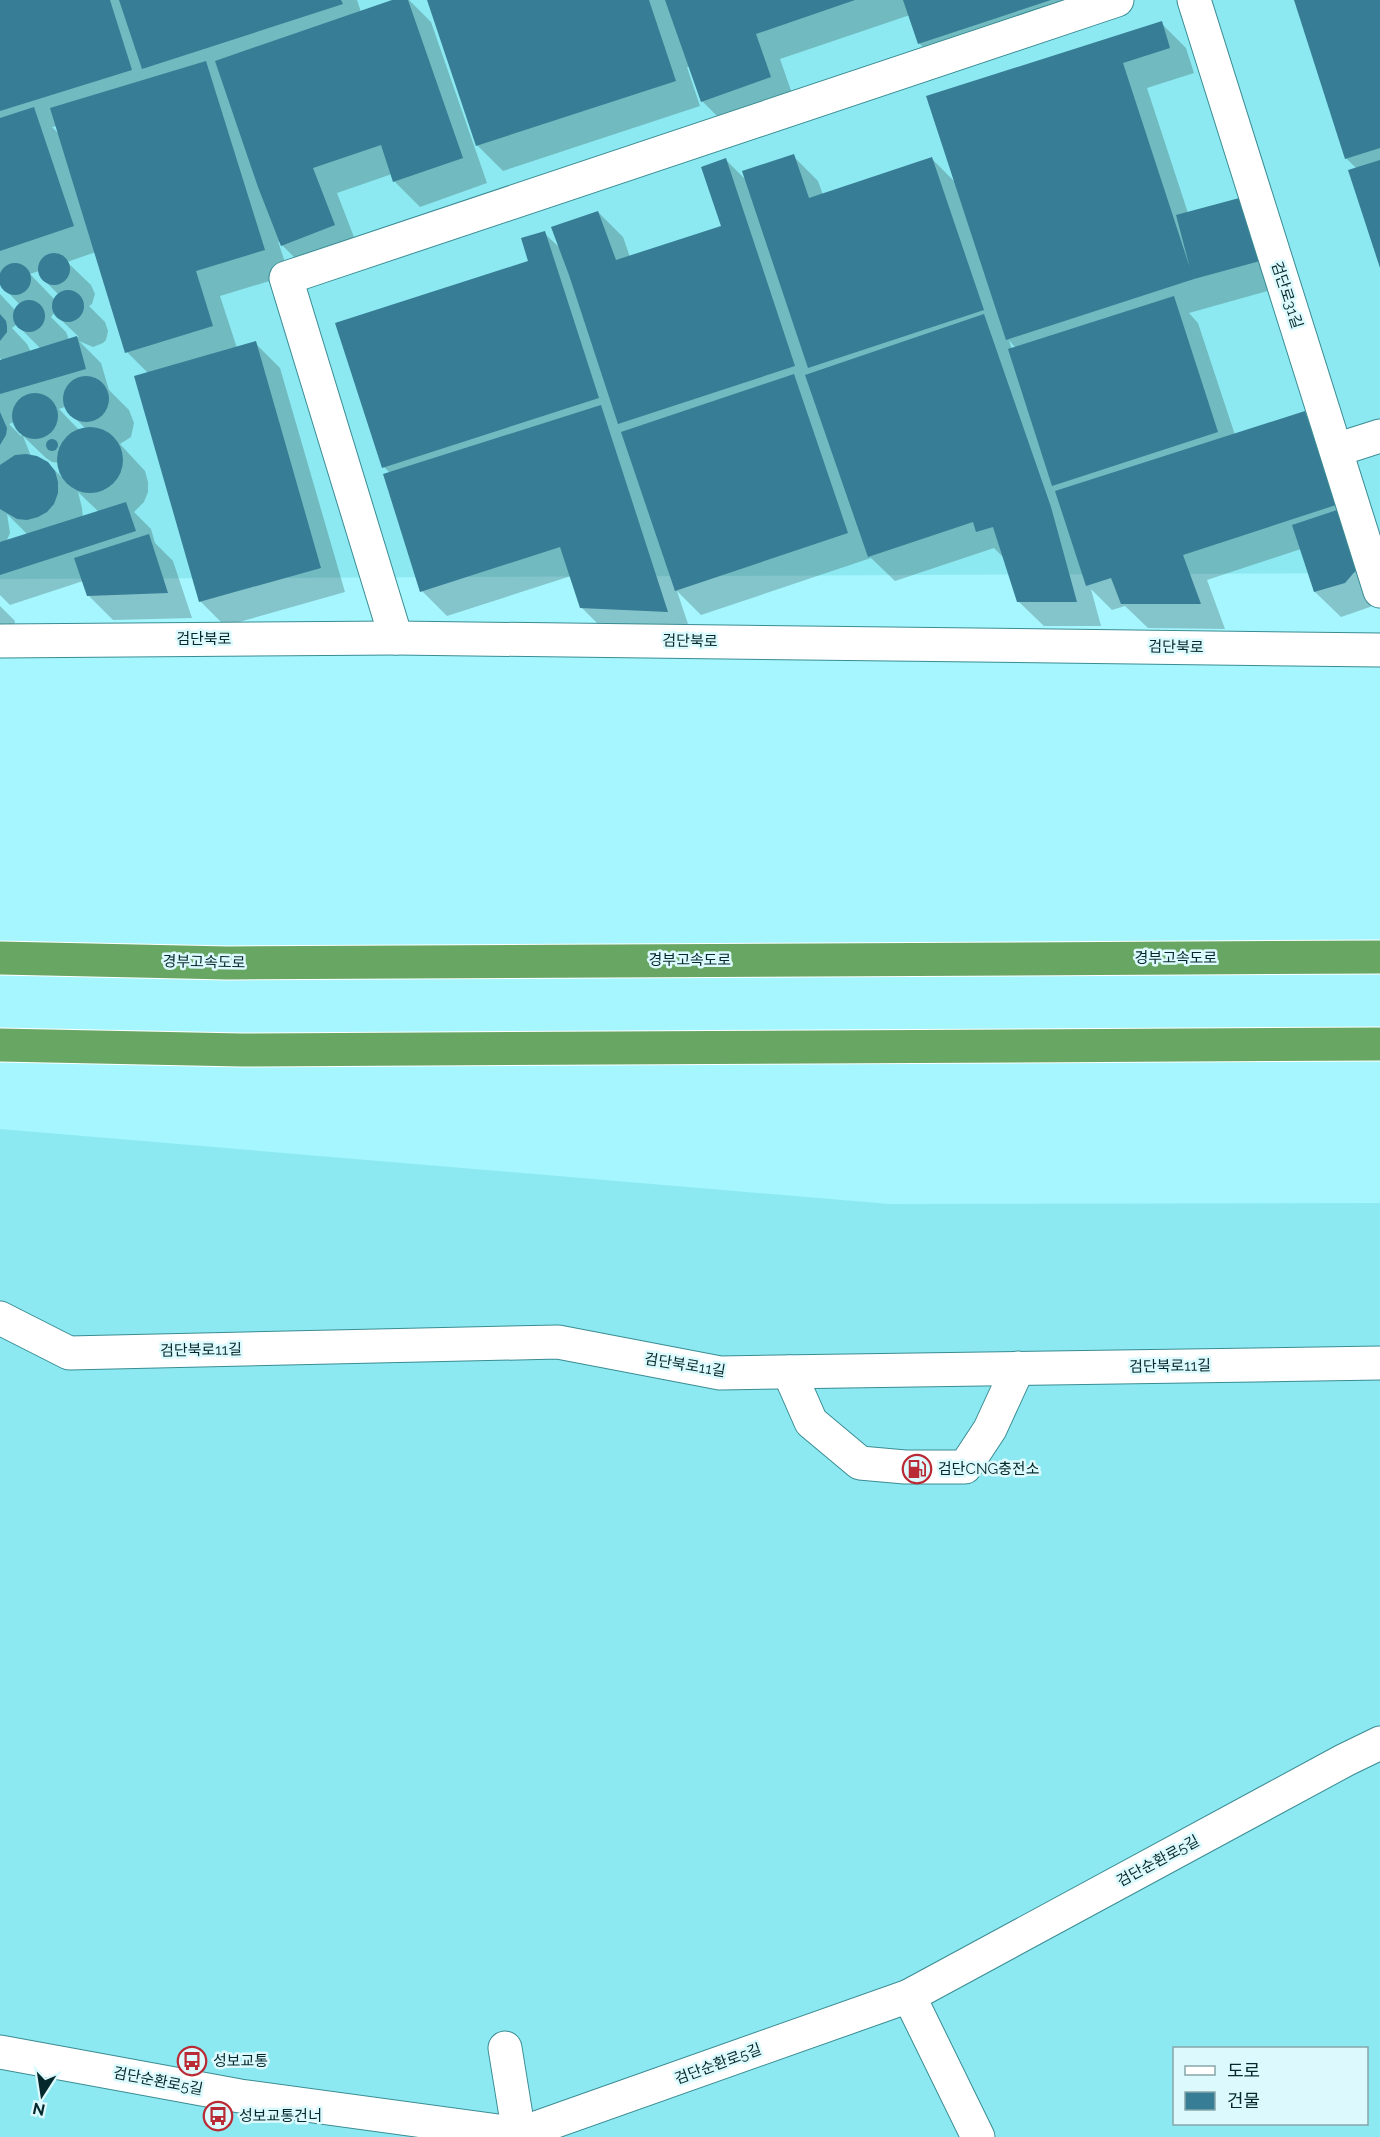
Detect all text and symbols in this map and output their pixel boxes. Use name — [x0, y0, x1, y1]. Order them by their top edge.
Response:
street label: 검단로31길 — [1268, 259, 1306, 331]
street label: 검단북로 — [176, 630, 232, 648]
street label: 검단북로 — [662, 632, 718, 650]
street label: 검단북로 — [1148, 638, 1204, 656]
street label: 경부고속도로 — [1135, 949, 1217, 967]
street label: 경부고속도로 — [649, 951, 731, 969]
street label: 경부고속도로 — [162, 952, 246, 972]
street label: 검단북로11길 — [160, 1340, 242, 1360]
street label: 검단북로11길 — [643, 1350, 727, 1380]
street label: 검단북로11길 — [1129, 1356, 1211, 1376]
fuel station icon: 검단CNG충전소 — [901, 1453, 933, 1485]
place label: 검단CNG충전소 — [938, 1460, 1040, 1478]
street label: 검단순환로5길 — [1114, 1832, 1202, 1890]
street label: 검단순환로5길 — [672, 2040, 764, 2088]
bus stop icon: 성보교통 — [176, 2045, 208, 2077]
legend — [1173, 2047, 1368, 2125]
place label: 성보교통 — [213, 2052, 268, 2070]
text: 도로 — [1227, 2060, 1260, 2081]
street label: 검단순환로5길 — [112, 2063, 204, 2099]
north arrow — [12, 2065, 72, 2125]
text: 건물 — [1227, 2090, 1260, 2111]
text: N — [31, 2099, 47, 2120]
bus stop icon: 성보교통건너 — [202, 2100, 234, 2132]
place label: 성보교통건너 — [239, 2107, 322, 2125]

